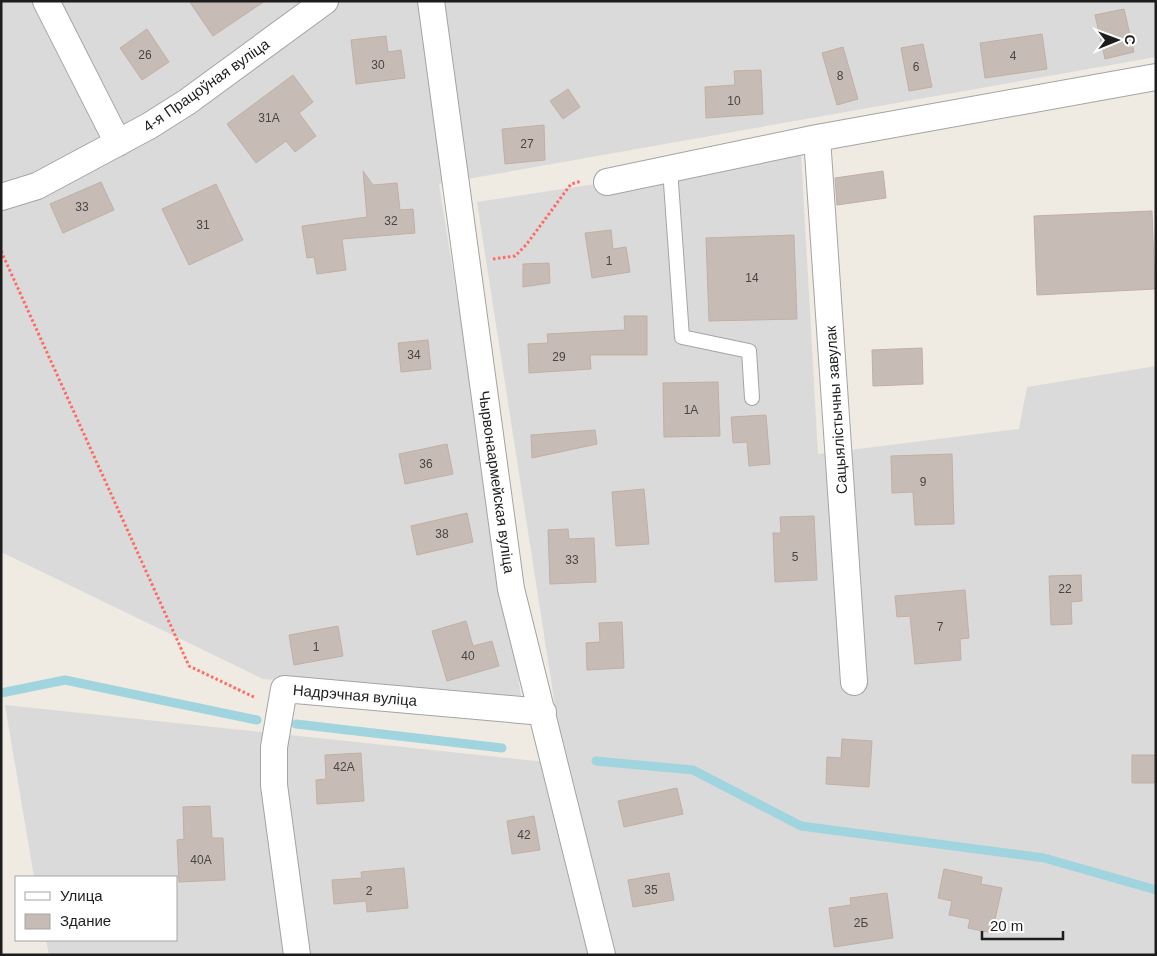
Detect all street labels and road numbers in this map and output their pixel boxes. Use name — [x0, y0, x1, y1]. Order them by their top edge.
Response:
street label: 4-я Працоўная вуліца — [140, 35, 273, 135]
street label: Сацыялістычны завулак — [822, 325, 850, 495]
street label: Чырвонаармейская вуліца — [476, 389, 518, 575]
street label: Надрэчная вуліца — [292, 681, 418, 709]

